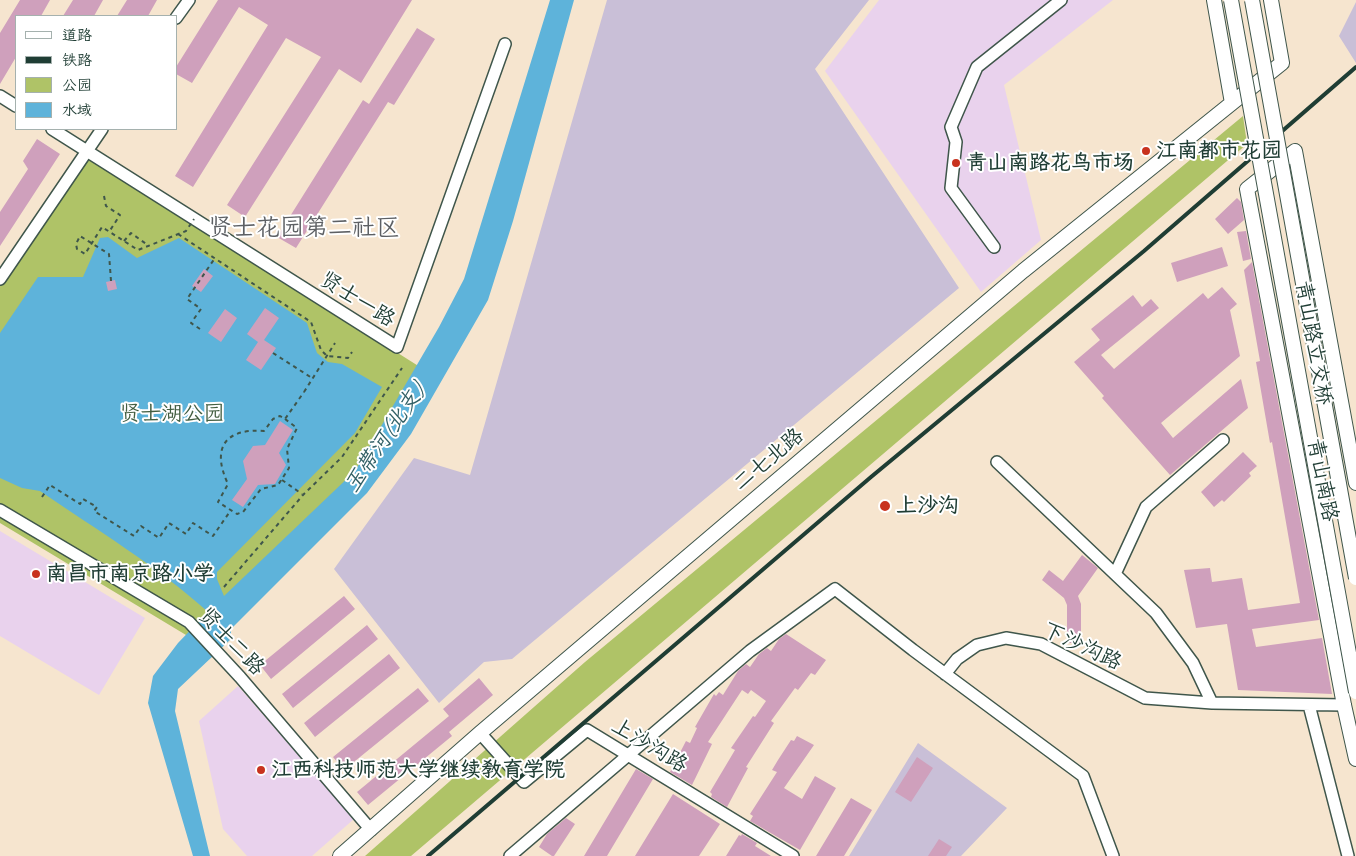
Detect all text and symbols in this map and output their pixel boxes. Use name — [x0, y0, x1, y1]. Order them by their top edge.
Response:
legend — [15, 15, 178, 130]
text: 道路 — [62, 26, 92, 45]
text: 铁路 — [62, 51, 92, 70]
text: 公园 — [62, 76, 92, 95]
text: 水域 — [62, 101, 92, 120]
place label: 江南都市花园 — [1156, 138, 1282, 164]
marker: 江南都市花园 — [1140, 145, 1152, 157]
place label: 青山南路花鸟市场 — [966, 150, 1134, 176]
marker: 青山南路花鸟市场 — [950, 157, 962, 169]
district label: 贤士花园第二社区 — [208, 215, 400, 243]
street label: 贤士一路 — [315, 267, 399, 333]
street label: 青山路立交桥 — [1290, 279, 1336, 407]
water label: 玉带河(北支) — [339, 380, 431, 498]
park label: 贤士湖公园 — [120, 401, 224, 427]
street label: 二七北路 — [729, 423, 809, 497]
street label: 青山南路 — [1302, 436, 1342, 524]
place label: 上沙沟 — [896, 493, 959, 519]
marker: 上沙沟 — [878, 499, 892, 513]
place label: 南昌市南京路小学 — [46, 561, 214, 587]
marker: 南昌市南京路小学 — [30, 568, 42, 580]
street label: 贤士二路 — [193, 603, 269, 681]
street label: 下沙沟路 — [1039, 618, 1125, 676]
street label: 上沙沟路 — [607, 714, 691, 778]
place label: 江西科技师范大学继续教育学院 — [271, 757, 565, 783]
marker: 江西科技师范大学继续教育学院 — [255, 764, 267, 776]

